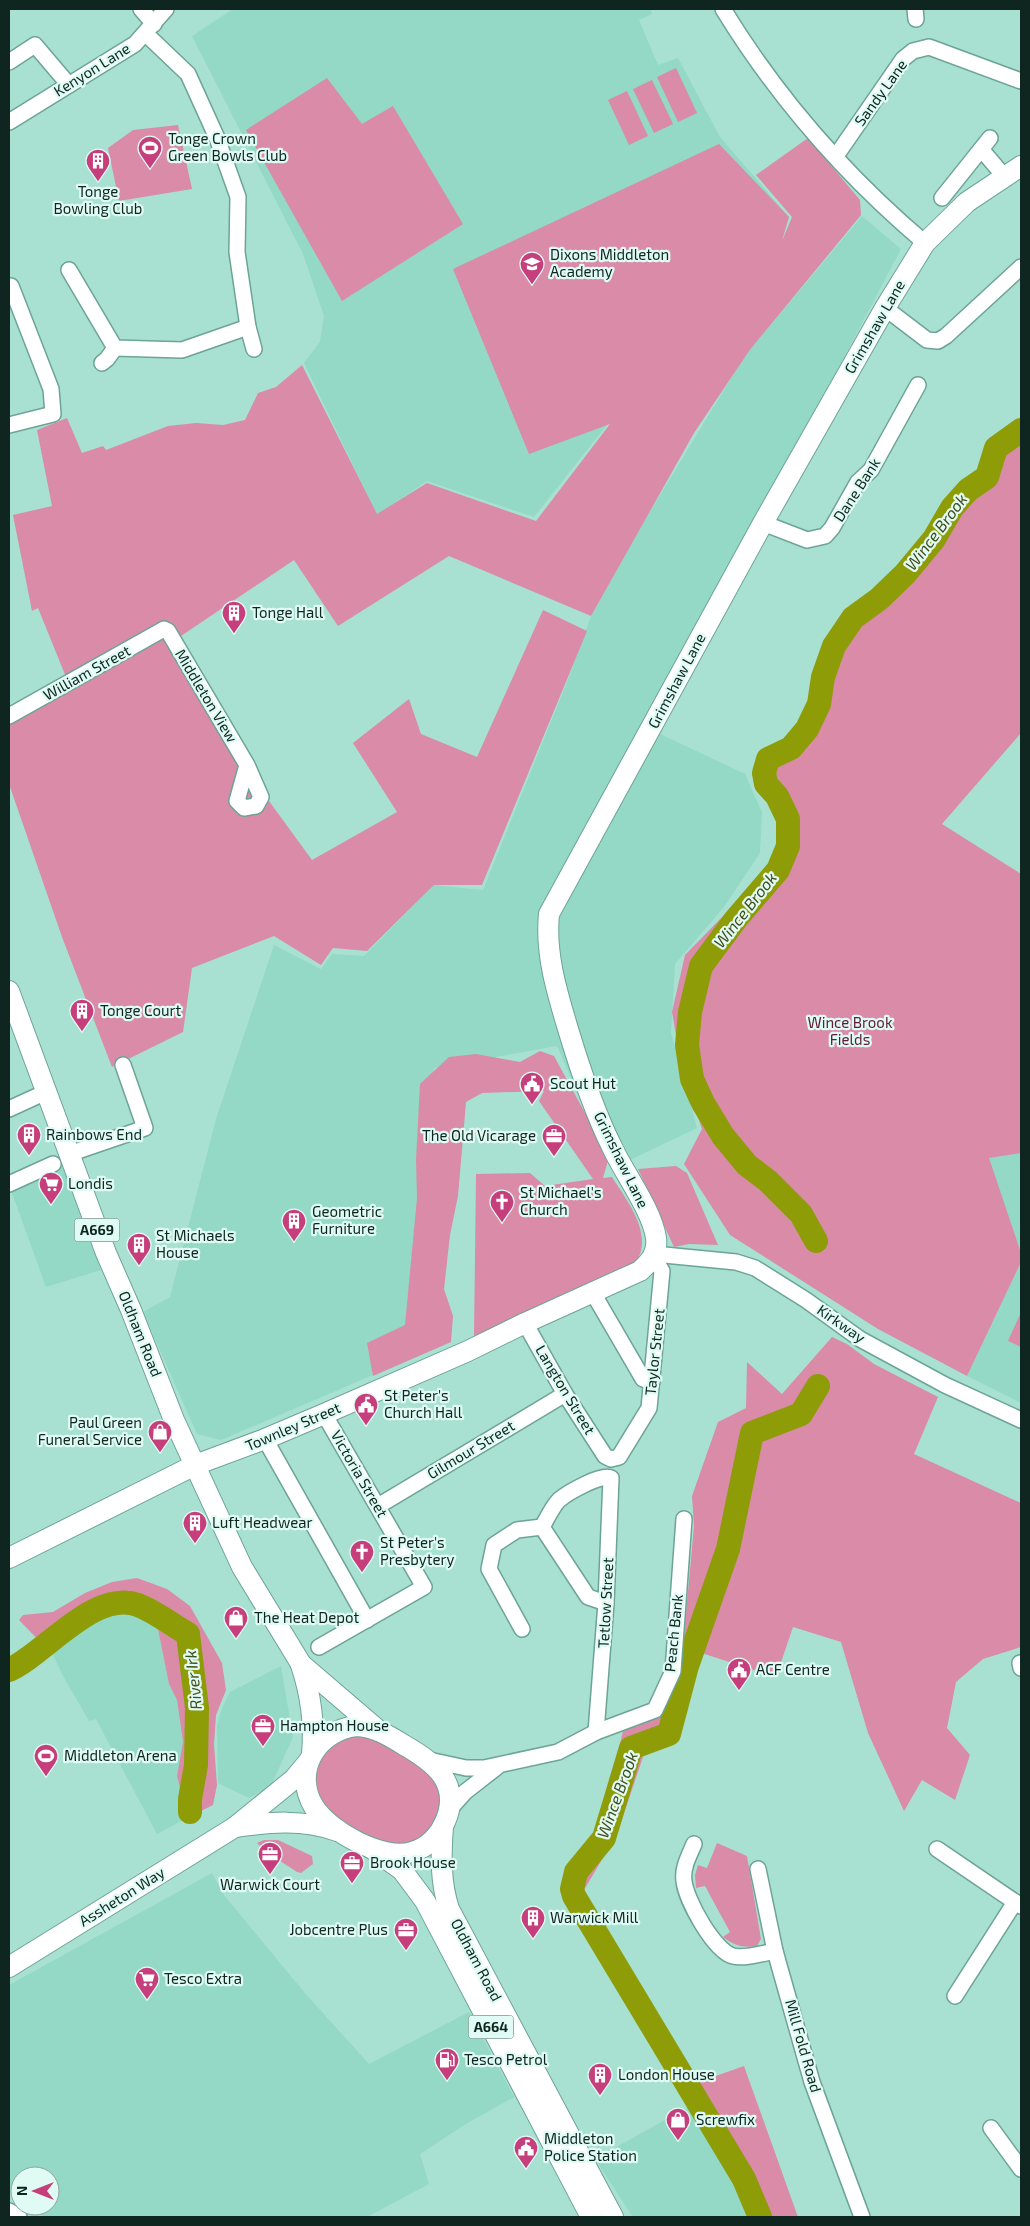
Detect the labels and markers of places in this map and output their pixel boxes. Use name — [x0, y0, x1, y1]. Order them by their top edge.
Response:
place label: Tonge Crown Green Bowls Club — [168, 129, 287, 164]
sports icon: Tonge Crown Green Bowls Club — [137, 135, 163, 169]
building icon: Tonge Bowling Club — [85, 148, 111, 182]
place label: Tonge Bowling Club — [54, 182, 142, 217]
place label: Dixons Middleton Academy — [550, 245, 669, 280]
school or university icon: Dixons Middleton Academy — [519, 251, 545, 285]
building icon: Tonge Hall — [221, 600, 247, 634]
place label: Tonge Hall — [252, 603, 324, 621]
building icon: Tonge Court — [69, 998, 95, 1032]
place label: Tonge Court — [100, 1001, 182, 1019]
public building icon: Scout Hut — [519, 1071, 545, 1105]
place label: Scout Hut — [550, 1074, 616, 1092]
building icon: Rainbows End — [16, 1122, 42, 1156]
office icon: The Old Vicarage — [541, 1123, 567, 1157]
place label: Rainbows End — [46, 1125, 142, 1143]
place label: The Old Vicarage — [422, 1126, 536, 1144]
supermarket icon: Londis — [38, 1171, 64, 1205]
place label: Londis — [68, 1174, 113, 1192]
place label: St Michael's Church — [520, 1183, 602, 1218]
church icon: St Michael's Church — [489, 1189, 515, 1223]
place label: Geometric Furniture — [312, 1202, 382, 1237]
building icon: Geometric Furniture — [281, 1208, 307, 1242]
place label: St Michaels House — [156, 1226, 235, 1261]
building icon: St Michaels House — [126, 1232, 152, 1266]
place label: St Peter's Church Hall — [384, 1386, 463, 1421]
public building icon: St Peter's Church Hall — [353, 1392, 379, 1426]
place label: Paul Green Funeral Service — [38, 1413, 142, 1448]
shop icon: Paul Green Funeral Service — [147, 1419, 173, 1453]
building icon: Luft Headwear — [182, 1510, 208, 1544]
place label: Luft Headwear — [212, 1513, 313, 1531]
place label: St Peter's Presbytery — [380, 1533, 455, 1568]
church icon: St Peter's Presbytery — [349, 1539, 375, 1573]
shop icon: The Heat Depot — [223, 1605, 249, 1639]
place label: The Heat Depot — [254, 1608, 359, 1626]
public building icon: ACF Centre — [726, 1657, 752, 1691]
place label: ACF Centre — [756, 1660, 830, 1678]
office icon: Hampton House — [250, 1713, 276, 1747]
place label: Hampton House — [280, 1716, 389, 1734]
sports icon: Middleton Arena — [33, 1743, 59, 1777]
place label: Middleton Arena — [64, 1746, 177, 1764]
office icon: Warwick Court — [257, 1841, 283, 1875]
office icon: Brook House — [339, 1850, 365, 1884]
place label: Brook House — [370, 1853, 456, 1871]
place label: Warwick Court — [220, 1875, 320, 1893]
building icon: Warwick Mill — [520, 1905, 546, 1939]
place label: Warwick Mill — [550, 1908, 639, 1926]
office icon: Jobcentre Plus — [393, 1917, 419, 1951]
place label: Jobcentre Plus — [289, 1920, 388, 1938]
supermarket icon: Tesco Extra — [134, 1966, 160, 2000]
place label: Tesco Extra — [164, 1969, 242, 1987]
fuel station icon: Tesco Petrol — [434, 2047, 460, 2081]
place label: Tesco Petrol — [464, 2050, 548, 2068]
building icon: London House — [587, 2062, 613, 2096]
place label: London House — [618, 2065, 715, 2083]
shop icon: Screwfix — [665, 2107, 691, 2141]
place label: Screwfix — [696, 2110, 755, 2128]
place label: Middleton Police Station — [544, 2129, 637, 2164]
public building icon: Middleton Police Station — [513, 2135, 539, 2169]

